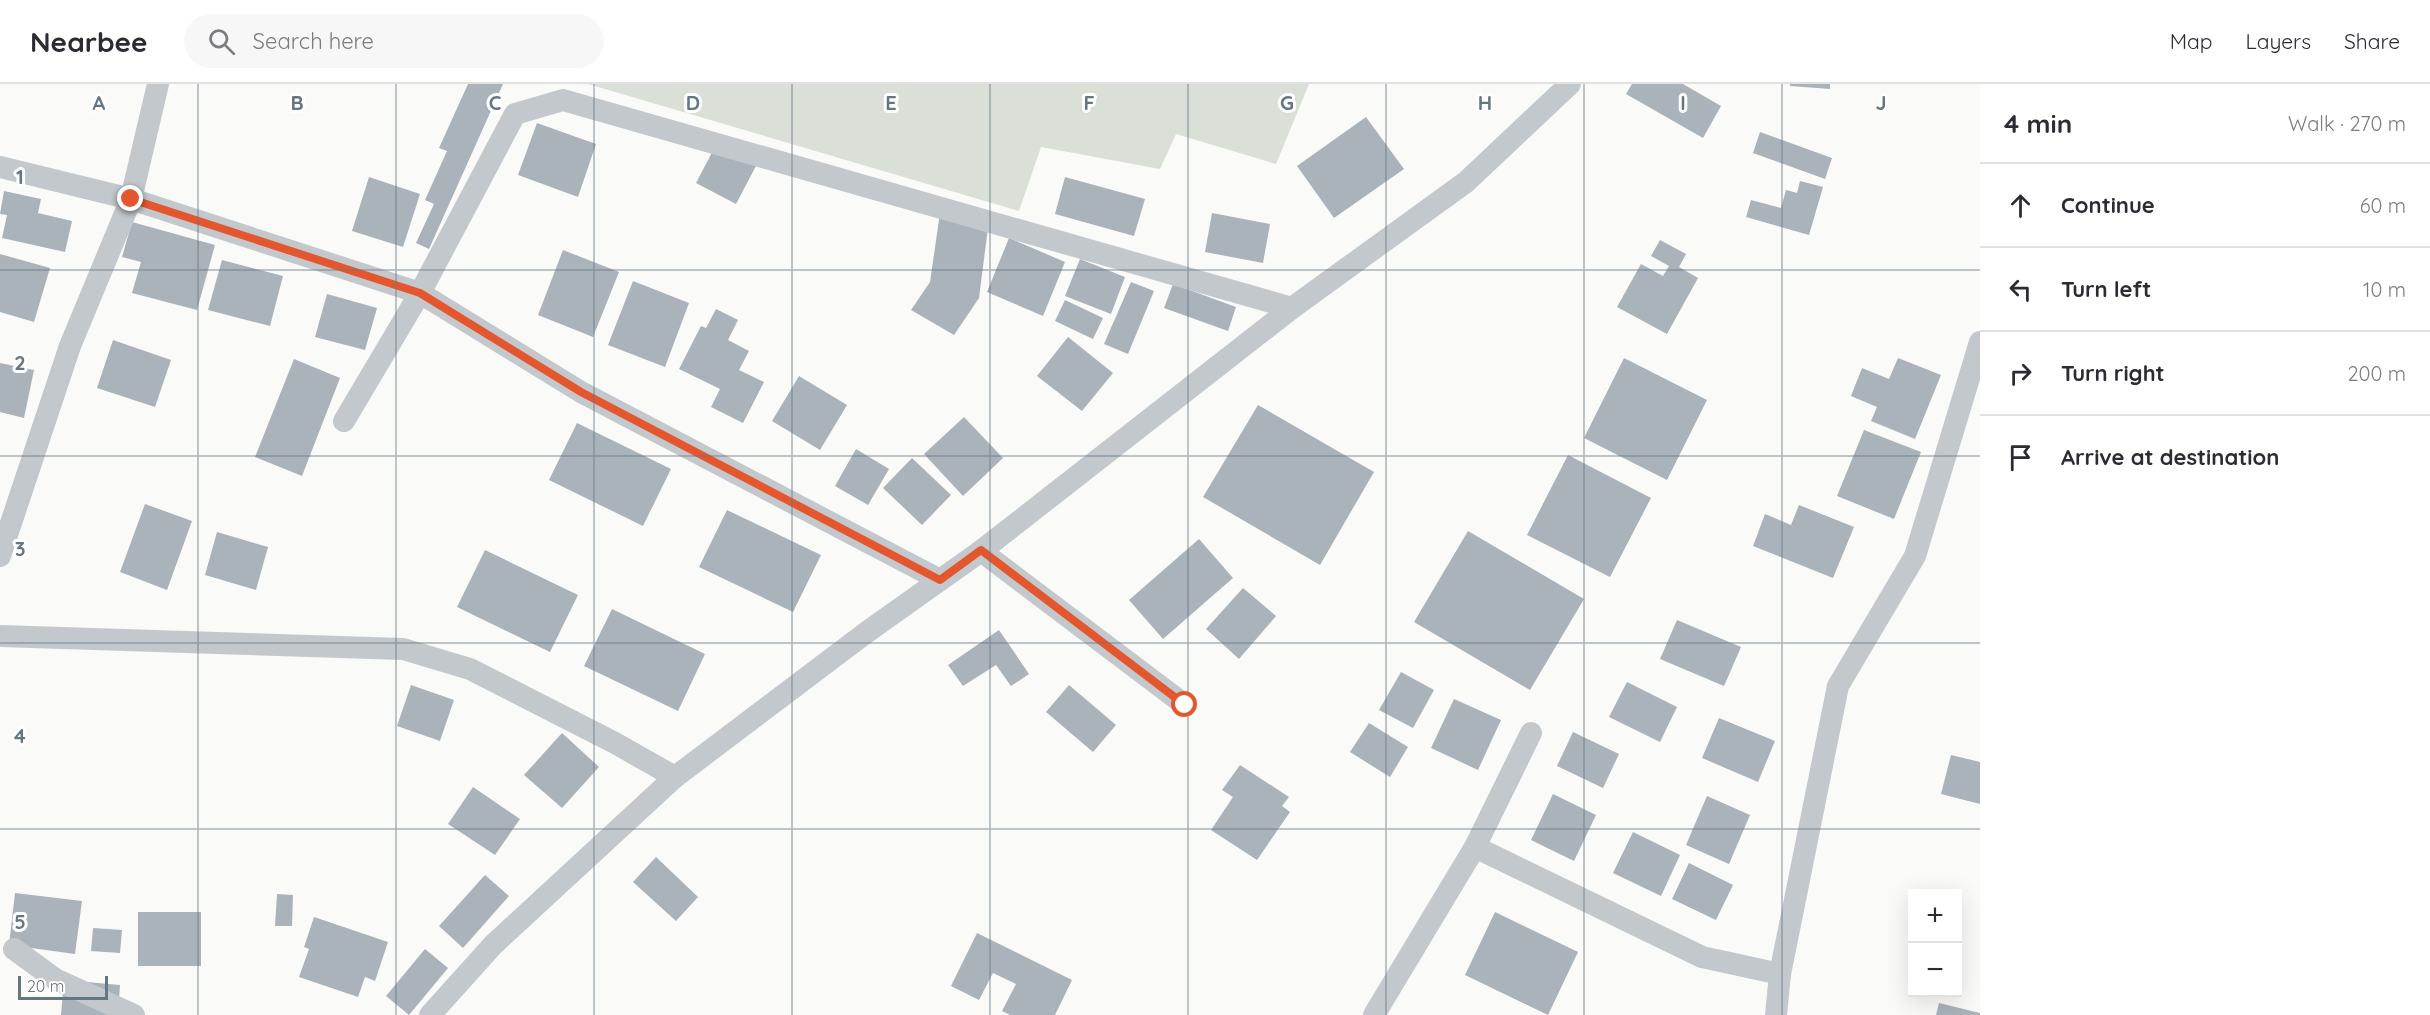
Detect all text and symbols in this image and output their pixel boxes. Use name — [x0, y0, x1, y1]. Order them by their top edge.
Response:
search box — [184, 14, 604, 68]
text: Nearbee — [30, 24, 148, 59]
icon: search — [205, 25, 238, 58]
text: Search here — [253, 27, 374, 55]
text: Map — [2170, 28, 2213, 54]
text: Layers — [2246, 28, 2311, 54]
text: Share — [2344, 28, 2400, 54]
text: A — [93, 90, 106, 115]
text: B — [290, 90, 304, 115]
text: C — [489, 90, 502, 115]
text: D — [686, 90, 700, 115]
text: E — [885, 90, 897, 115]
text: F — [1083, 90, 1095, 115]
text: G — [1280, 90, 1294, 115]
text: H — [1478, 90, 1492, 115]
text: I — [1680, 90, 1686, 115]
text: J — [1875, 90, 1887, 115]
text: 4 min — [2004, 107, 2072, 140]
text: Walk · 270 m — [2288, 111, 2406, 136]
text: 1 — [16, 164, 24, 189]
route end — [117, 185, 143, 211]
icon: ahead — [2004, 189, 2037, 222]
text: Continue — [2061, 191, 2155, 219]
text: 60 m — [2360, 193, 2406, 218]
icon: left — [2004, 273, 2037, 306]
text: Turn left — [2061, 275, 2151, 303]
text: 10 m — [2363, 277, 2406, 302]
text: 2 — [14, 350, 26, 375]
icon: right — [2004, 357, 2037, 390]
text: Turn right — [2061, 359, 2165, 387]
text: 200 m — [2347, 361, 2406, 386]
icon: arrive — [2004, 441, 2037, 474]
text: Arrive at destination — [2061, 443, 2279, 471]
text: 3 — [15, 536, 25, 561]
route start — [1171, 691, 1197, 717]
text: 4 — [14, 723, 26, 748]
map controls — [1908, 889, 1962, 997]
button: + — [1908, 889, 1962, 943]
text: 5 — [14, 909, 26, 934]
button: − — [1908, 943, 1962, 997]
scale bar — [18, 973, 108, 1000]
text: 20 m — [27, 976, 64, 996]

